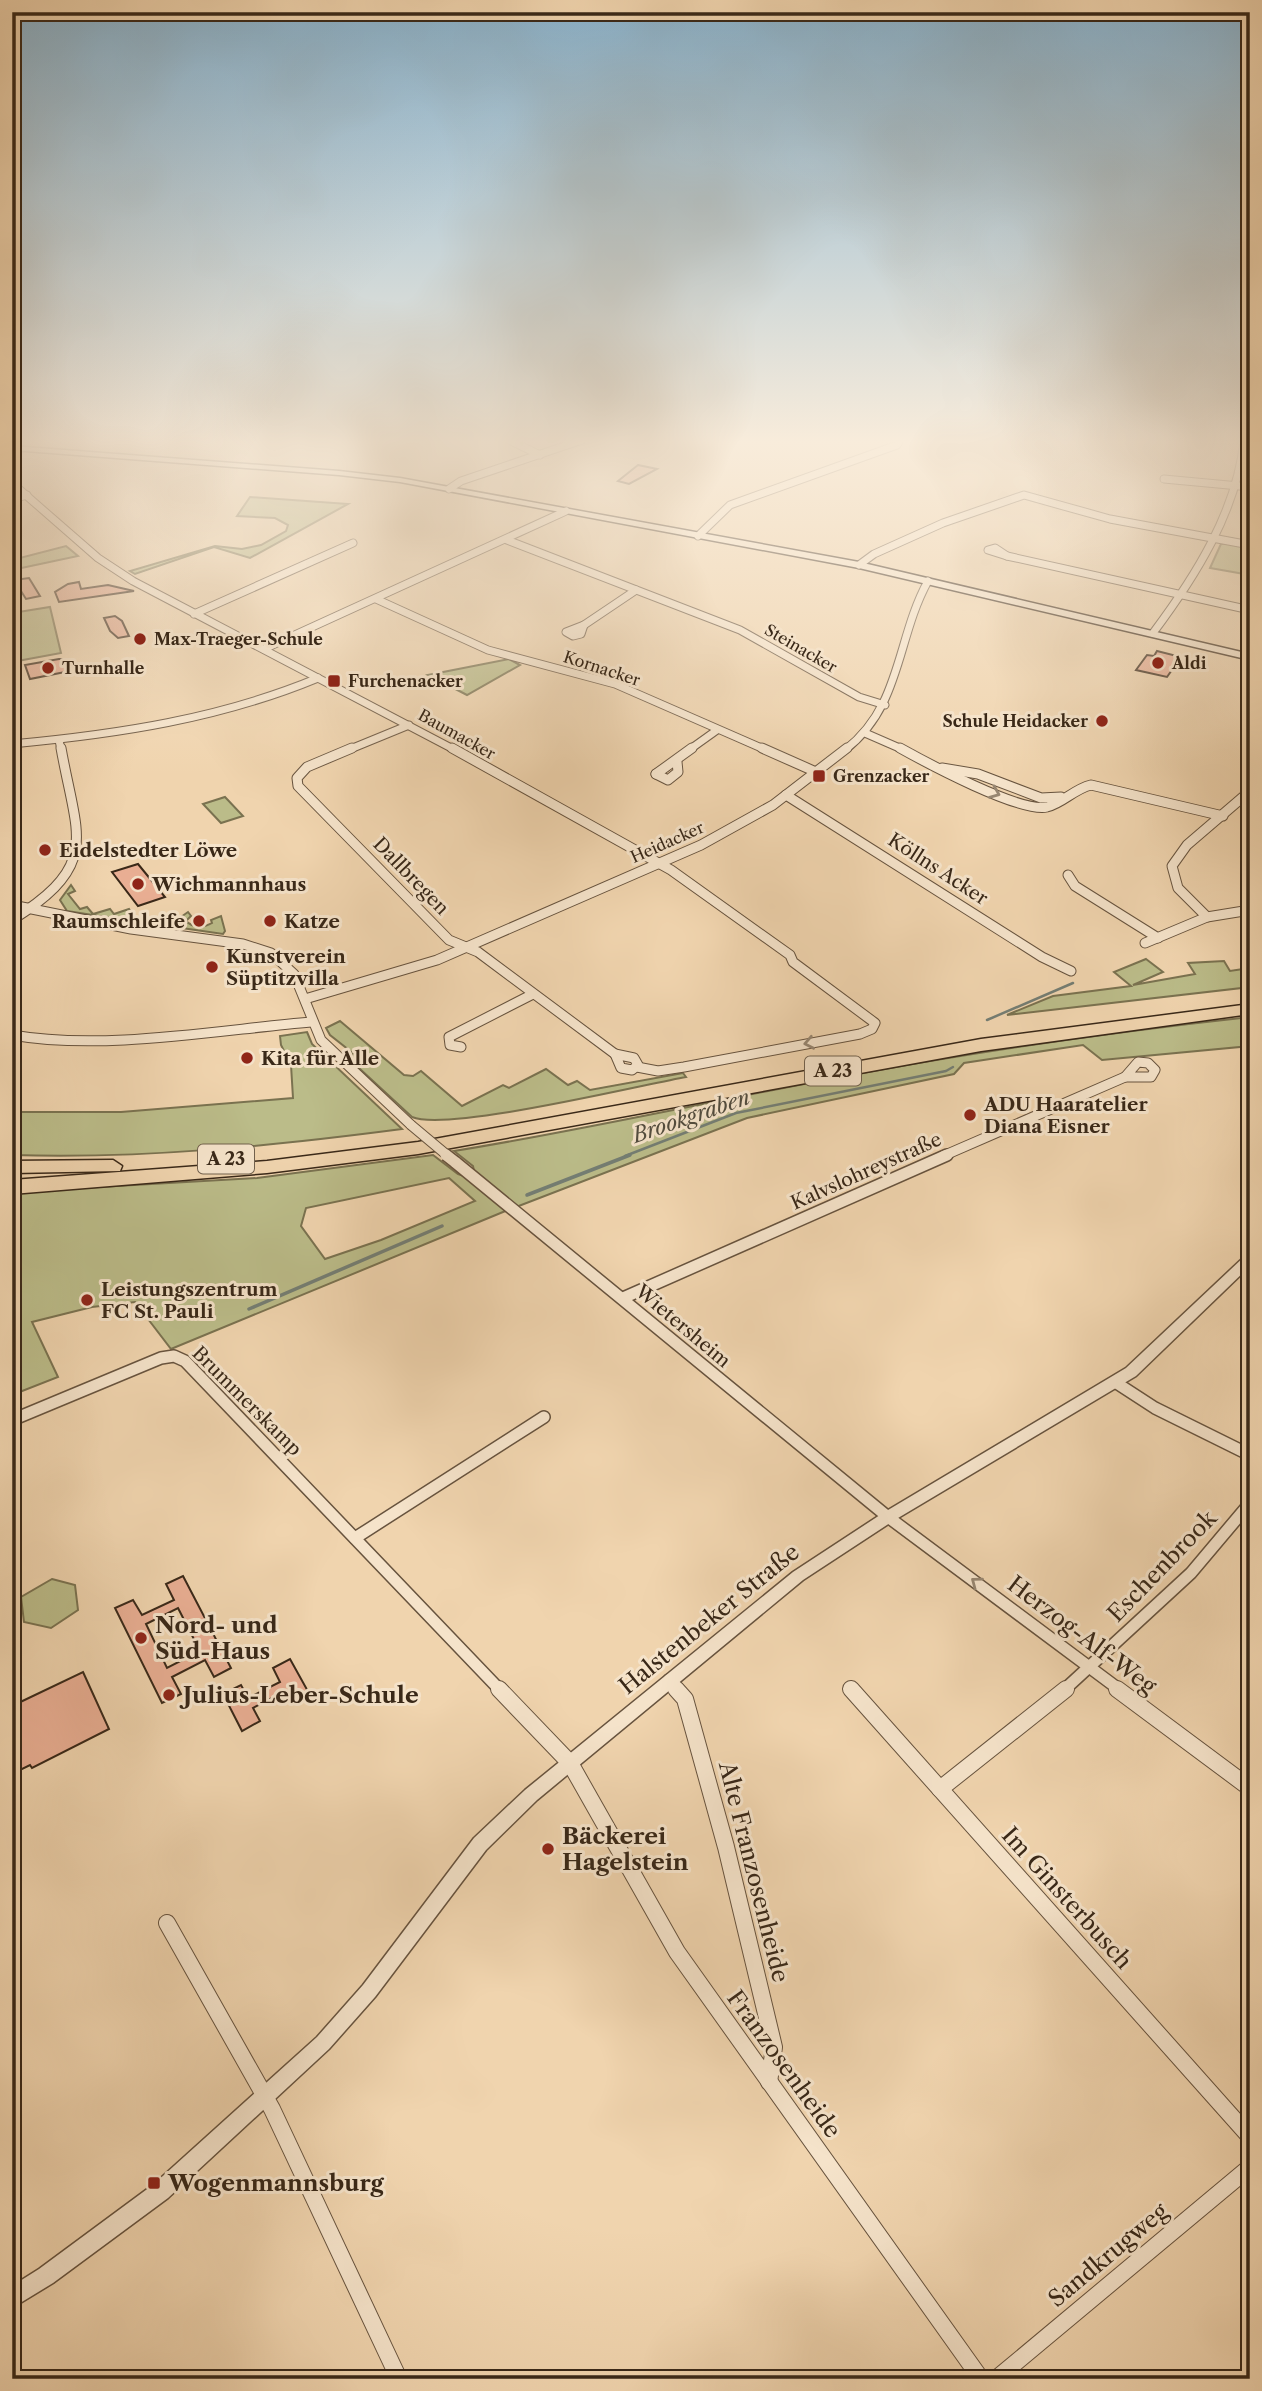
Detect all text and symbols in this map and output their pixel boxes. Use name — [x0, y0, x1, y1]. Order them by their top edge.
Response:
street label: Steinacker — [761, 619, 841, 677]
place label: Max-Traeger-Schule — [154, 629, 323, 649]
marker: Max-Traeger-Schule — [132, 631, 148, 647]
street label: Kornacker — [561, 646, 643, 690]
place label: Aldi — [1171, 653, 1207, 673]
marker: Aldi — [1150, 655, 1166, 671]
place label: Turnhalle — [62, 658, 145, 678]
marker: Turnhalle — [40, 660, 56, 676]
place label: Furchenacker — [348, 671, 463, 691]
marker: Furchenacker — [326, 673, 342, 689]
street label: Baumacker — [415, 705, 499, 764]
place label: Schule Heidacker — [942, 711, 1088, 731]
marker: Schule Heidacker — [1094, 713, 1110, 729]
place label: Grenzacker — [833, 766, 929, 786]
marker: Grenzacker — [811, 768, 827, 784]
one-way arrow — [989, 785, 1001, 799]
street label: Heidacker — [627, 817, 707, 867]
street label: Köllns Acker — [884, 828, 992, 910]
street label: Dallbregen — [368, 832, 454, 920]
place label: Eidelstedter Löwe — [59, 839, 237, 862]
marker: Eidelstedter Löwe — [37, 842, 53, 858]
place label: Wichmannhaus — [151, 873, 307, 896]
marker: Wichmannhaus — [130, 876, 146, 892]
place label: Raumschleife — [52, 910, 185, 933]
place label: Katze — [284, 910, 340, 933]
marker: Raumschleife — [191, 913, 207, 929]
marker: Katze — [262, 913, 278, 929]
place label: Kunstverein Süptitzvilla — [226, 945, 346, 990]
marker: Kunstverein Süptitzvilla — [204, 959, 220, 975]
one-way arrow — [803, 1035, 815, 1050]
place label: Kita für Alle — [261, 1047, 379, 1070]
marker: Kita für Alle — [239, 1050, 255, 1066]
road number: A 23 — [805, 1056, 861, 1086]
water label: Brookgraben — [627, 1084, 753, 1148]
place label: ADU Haaratelier Diana Eisner — [983, 1093, 1148, 1138]
marker: ADU Haaratelier Diana Eisner — [962, 1107, 978, 1123]
street label: Kalvslohreystraße — [787, 1127, 945, 1215]
road number: A 23 — [198, 1144, 254, 1174]
place label: Leistungszentrum FC St. Pauli — [101, 1278, 278, 1323]
street label: Wietersheim — [630, 1279, 735, 1373]
marker: Leistungszentrum FC St. Pauli — [79, 1292, 95, 1308]
street label: Brummerskamp — [188, 1342, 306, 1460]
street label: Eschenbrook — [1102, 1503, 1223, 1628]
street label: Halstenbeker Straße — [613, 1538, 805, 1700]
street label: Herzog-Alf-Weg — [1002, 1570, 1163, 1701]
one-way arrow — [971, 1578, 983, 1590]
place label: Nord- und Süd-Haus — [155, 1611, 278, 1665]
marker: Nord- und Süd-Haus — [133, 1630, 149, 1646]
place label: Julius-Leber-Schule — [179, 1681, 419, 1709]
marker: Julius-Leber-Schule — [161, 1687, 177, 1703]
street label: Alte Franzosenheide — [713, 1758, 795, 1985]
street label: Im Ginsterbusch — [996, 1821, 1138, 1975]
place label: Bäckerei Hagelstein — [562, 1822, 689, 1876]
marker: Bäckerei Hagelstein — [540, 1841, 556, 1857]
street label: Franzosenheide — [721, 1985, 847, 2143]
place label: Wogenmannsburg — [167, 2169, 385, 2197]
marker: Wogenmannsburg — [146, 2175, 162, 2191]
street label: Sandkrugweg — [1043, 2196, 1174, 2313]

